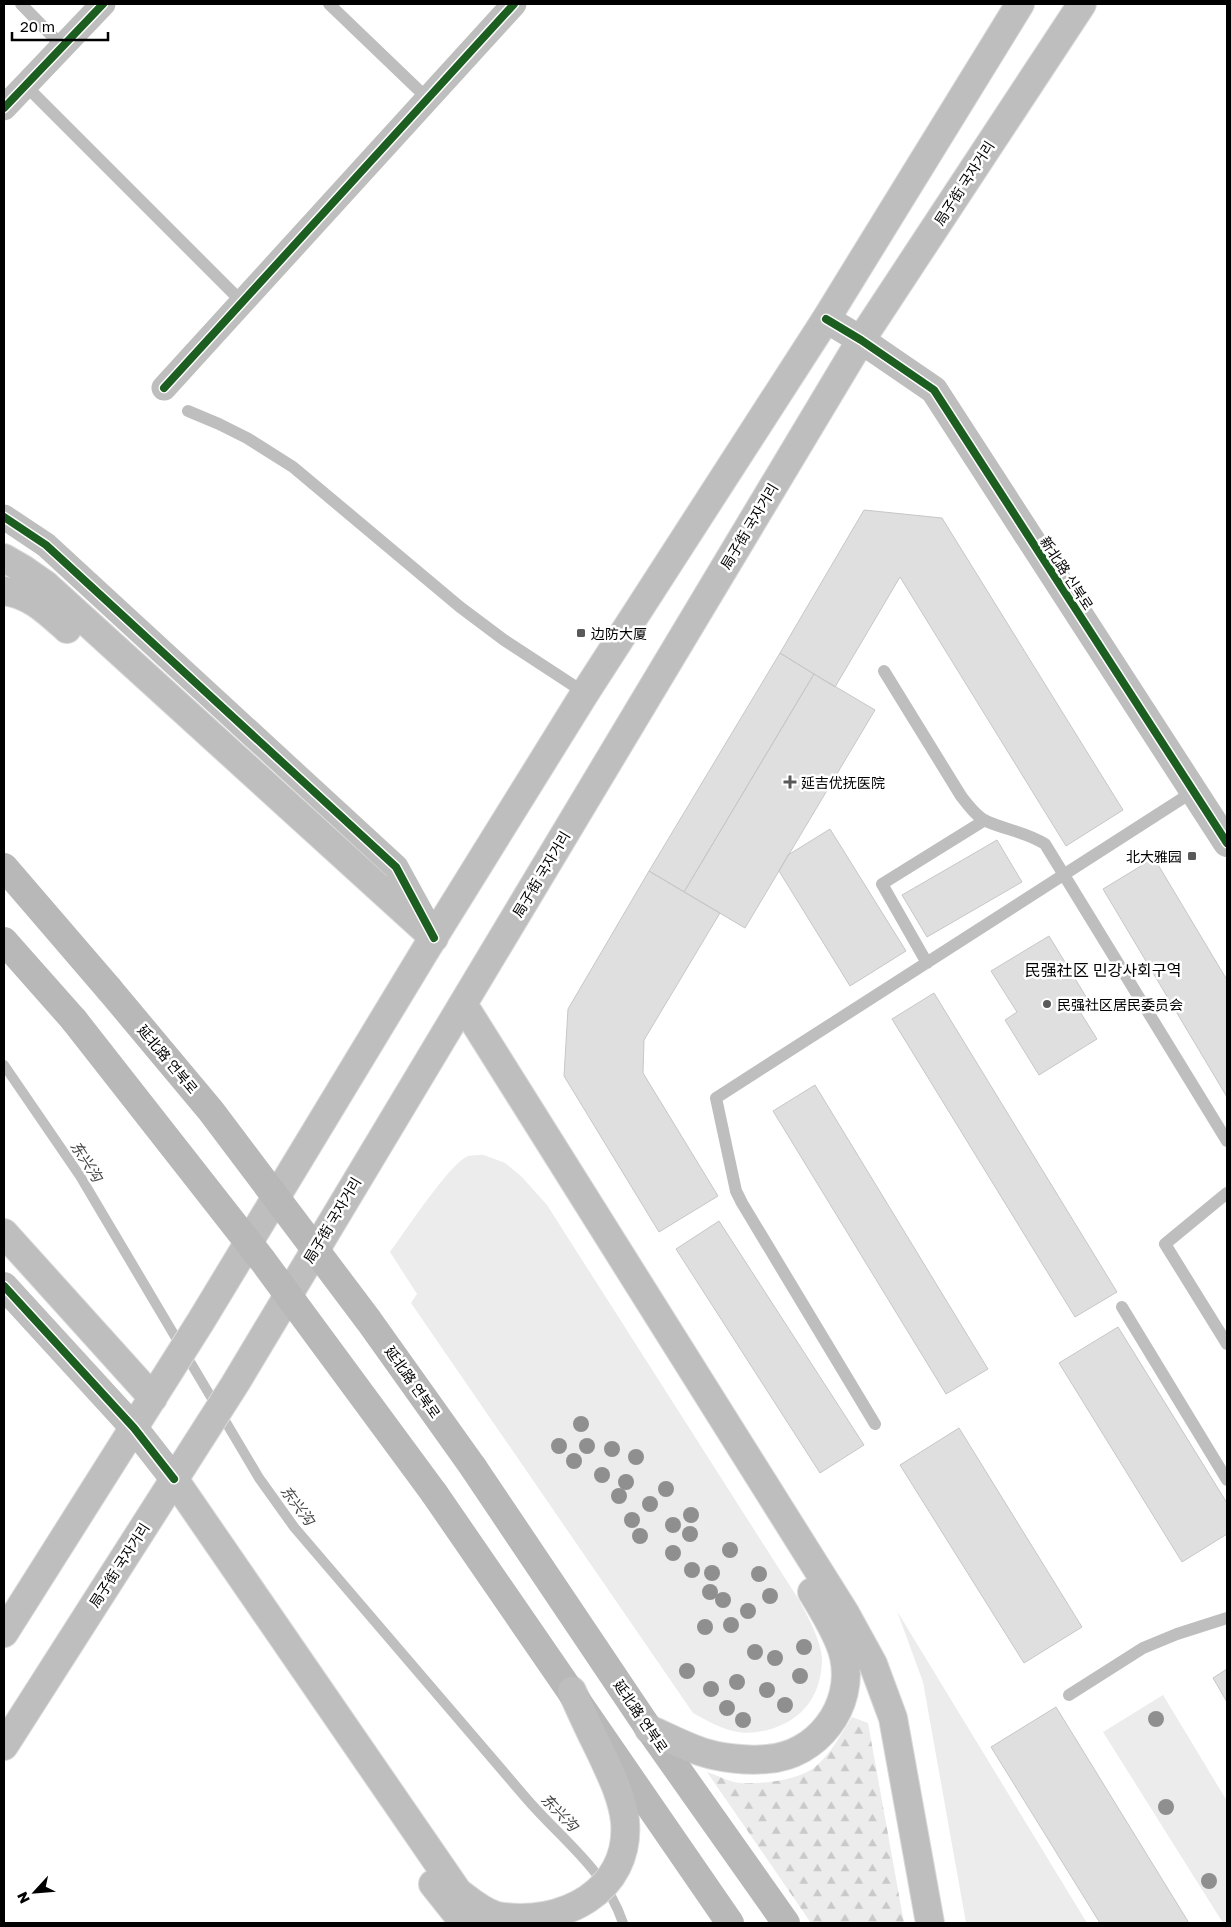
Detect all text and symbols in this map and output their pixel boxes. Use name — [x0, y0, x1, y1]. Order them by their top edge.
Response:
scale bar — [12, 10, 109, 42]
text: 20 m — [20, 17, 55, 35]
street label: 局子街 국자거리 — [930, 138, 998, 228]
street label: 局子街 국자거리 — [717, 480, 781, 572]
street label: 新北路 신북로 — [1037, 533, 1097, 613]
place label: 边防大厦 — [591, 625, 647, 642]
marker: 边防大厦 — [575, 627, 587, 639]
place label: 延吉优抚医院 — [801, 774, 885, 791]
marker: 延吉优抚医院 — [783, 775, 797, 789]
street label: 局子街 국자거리 — [509, 828, 573, 920]
place label: 北大雅园 — [1126, 848, 1182, 865]
marker: 北大雅园 — [1186, 850, 1198, 862]
district label: 民强社区 민강사회구역 — [1025, 960, 1181, 980]
place label: 民强社区居民委员会 — [1057, 996, 1183, 1013]
marker: 民强社区居民委员会 — [1041, 998, 1053, 1010]
street label: 延北路 연북로 — [134, 1021, 202, 1097]
water label: 东兴沟 — [67, 1137, 108, 1186]
street label: 局子街 국자거리 — [300, 1174, 364, 1266]
street label: 延北路 연북로 — [382, 1343, 444, 1421]
water label: 东兴沟 — [277, 1482, 320, 1530]
street label: 局子街 국자거리 — [85, 1520, 153, 1610]
street label: 延北路 연북로 — [610, 1676, 672, 1756]
water label: 东兴沟 — [538, 1790, 583, 1836]
north arrow — [10, 1867, 60, 1917]
text: N — [13, 1889, 33, 1906]

